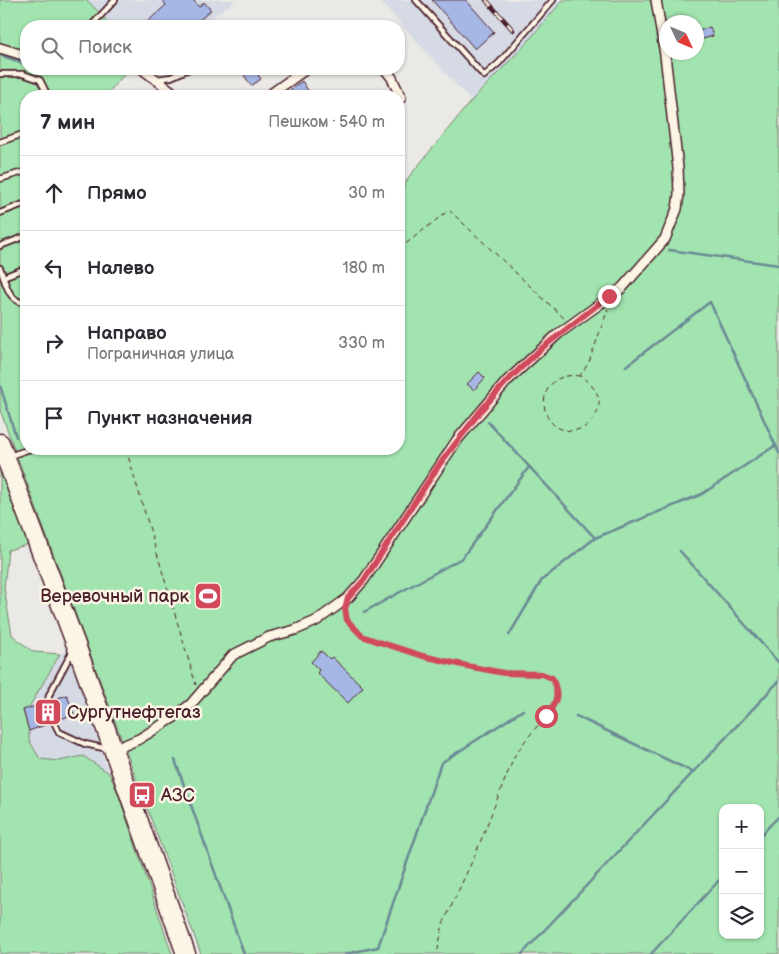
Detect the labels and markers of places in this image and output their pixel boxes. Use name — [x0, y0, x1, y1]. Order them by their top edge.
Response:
sports icon: Веревочный парк — [193, 581, 223, 611]
place label: Веревочный парк — [40, 586, 189, 607]
building icon: Сургутнефтегаз — [33, 697, 63, 727]
place label: Сургутнефтегаз — [67, 702, 201, 723]
bus stop icon: АЗС — [127, 780, 157, 810]
place label: АЗС — [160, 785, 195, 806]

